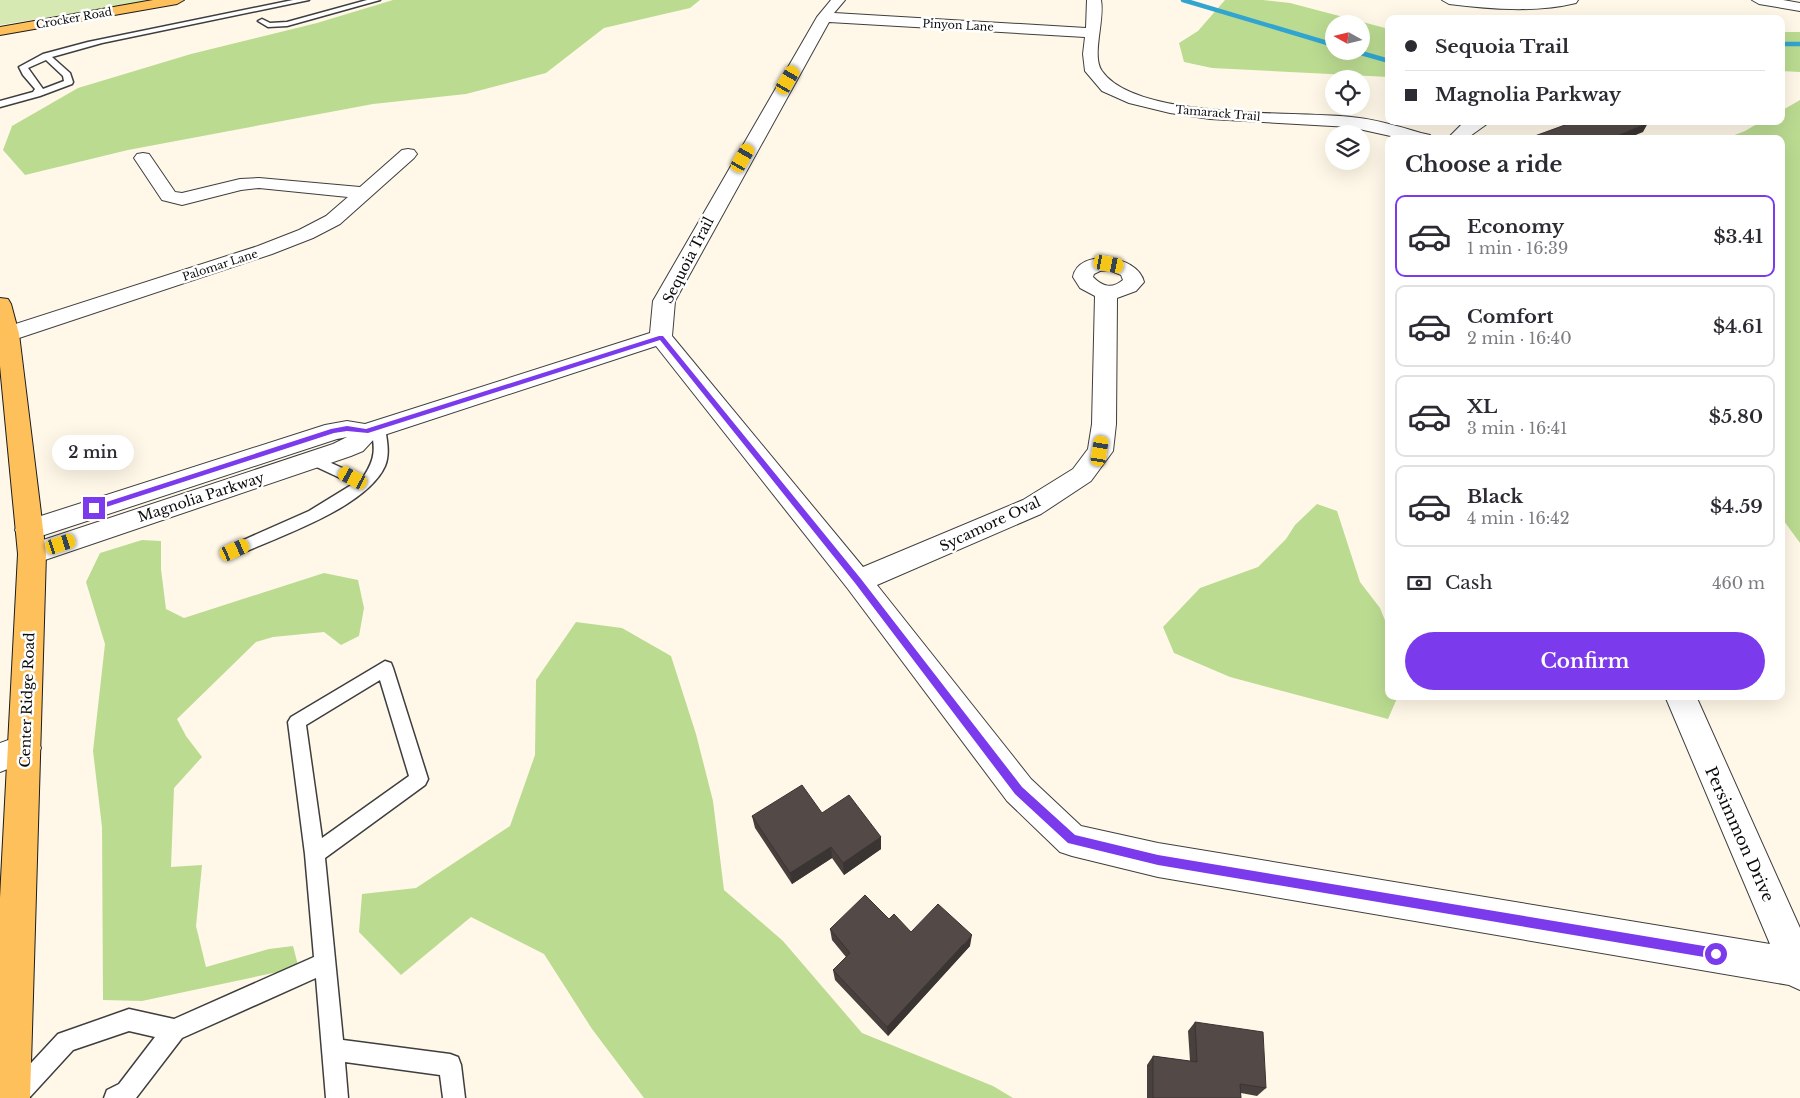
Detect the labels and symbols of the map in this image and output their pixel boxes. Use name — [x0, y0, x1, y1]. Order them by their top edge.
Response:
street label: Crocker Road — [35, 4, 114, 32]
north arrow — [1325, 15, 1370, 60]
street label: Pinyon Lane — [922, 16, 994, 34]
car — [774, 63, 801, 97]
street label: Tamarack Trail — [1175, 102, 1261, 124]
car — [729, 141, 756, 175]
street label: Sequoia Trail — [658, 213, 718, 306]
street label: Palomar Lane — [181, 246, 259, 284]
car — [1092, 254, 1125, 274]
car — [1090, 435, 1109, 467]
callout: 2 min — [53, 436, 135, 470]
car — [336, 464, 369, 492]
street label: Magnolia Parkway — [136, 468, 267, 526]
street label: Sycamore Oval — [937, 493, 1044, 555]
route end — [83, 497, 105, 519]
car — [44, 532, 77, 556]
car — [218, 537, 251, 563]
street label: Center Ridge Road — [16, 631, 38, 768]
street label: Persimmon Drive — [1701, 763, 1779, 905]
route start — [1705, 943, 1727, 965]

